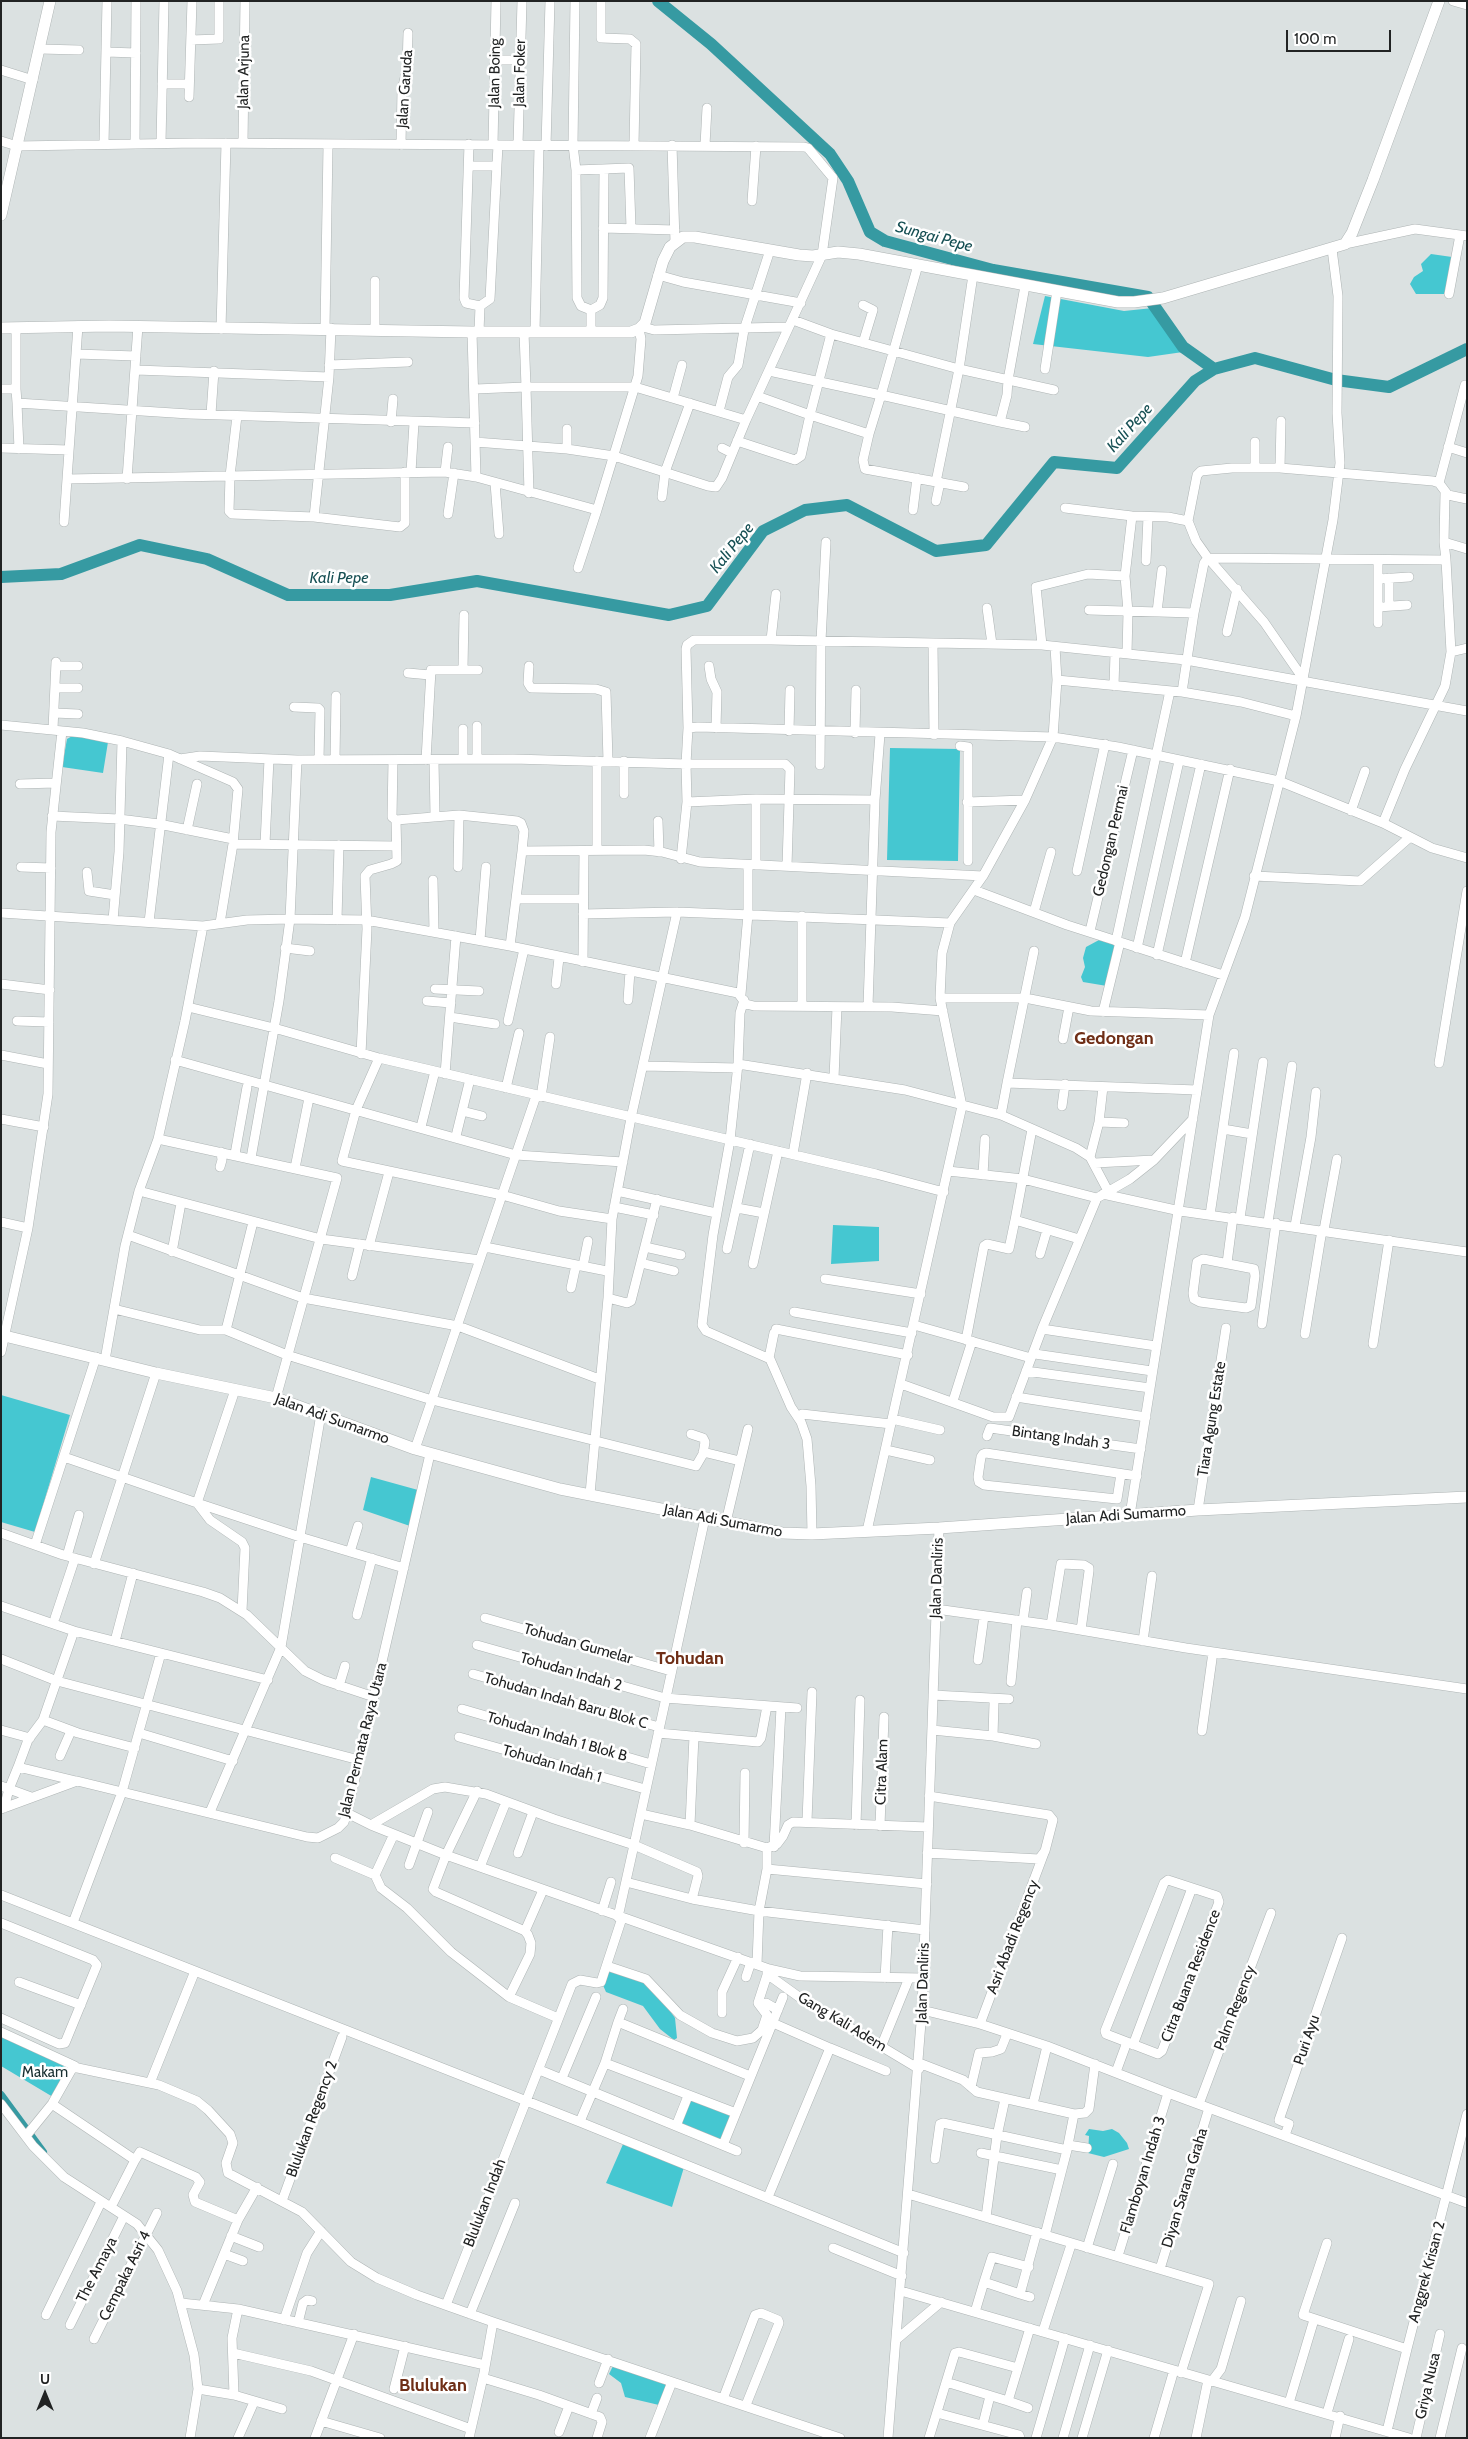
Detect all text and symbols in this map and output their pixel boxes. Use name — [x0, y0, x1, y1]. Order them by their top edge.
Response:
scale bar — [1288, 20, 1393, 52]
text: 100 m — [1294, 30, 1336, 48]
street label: Jalan Arjuna — [234, 35, 254, 109]
street label: Jalan Boing — [485, 38, 505, 108]
street label: Jalan Foker — [510, 39, 530, 107]
street label: Jalan Garuda — [393, 49, 417, 129]
water label: Sungai Pepe — [893, 218, 975, 256]
water label: Kali Pepe — [1103, 400, 1157, 456]
water label: Kali Pepe — [706, 519, 758, 577]
water label: Kali Pepe — [309, 568, 369, 588]
street label: Gedongan Permai — [1089, 784, 1133, 898]
district label: Gedongan — [1074, 1028, 1154, 1050]
street label: Tiara Agung Estate — [1194, 1360, 1230, 1478]
street label: Jalan Adi Sumarmo — [272, 1390, 392, 1448]
street label: Bintang Indah 3 — [1011, 1422, 1111, 1454]
street label: Jalan Adi Sumarmo — [662, 1501, 784, 1541]
street label: Jalan Adi Sumarmo — [1065, 1502, 1187, 1528]
street label: Jalan Danliris — [927, 1537, 947, 1619]
street label: Tohudan Gumelar — [521, 1620, 635, 1668]
district label: Tohudan — [656, 1648, 724, 1670]
street label: Tohudan Indah 2 — [518, 1649, 624, 1695]
street label: Jalan Permata Raya Utara — [335, 1661, 391, 1819]
street label: Tohudan Indah Baru Blok C — [482, 1669, 650, 1733]
street label: Tohudan Indah 1 Blok B — [485, 1708, 629, 1766]
street label: Citra Alam — [872, 1739, 892, 1805]
street label: Tohudan Indah 1 — [500, 1741, 604, 1787]
street label: Asri Abadi Regency — [983, 1877, 1043, 1997]
street label: Citra Buana Residence — [1157, 1907, 1225, 2045]
street label: Jalan Danliris — [913, 1942, 933, 2024]
street label: Palm Regency — [1210, 1963, 1260, 2053]
street label: Gang Kali Adem — [794, 1988, 890, 2056]
street label: Puri Ayu — [1290, 2013, 1324, 2067]
street label: Blulukan Regency 2 — [283, 2058, 341, 2180]
park label: Makam — [22, 2064, 68, 2082]
street label: Flamboyan Indah 3 — [1117, 2114, 1169, 2236]
street label: Diyan Sarana Graha — [1158, 2126, 1212, 2250]
street label: Blulukan Indah — [460, 2156, 510, 2250]
street label: Anggrek Krisan 2 — [1405, 2219, 1449, 2325]
street label: Cempaka Asri 4 — [95, 2228, 155, 2324]
street label: The Amaya — [73, 2234, 121, 2306]
street label: Griya Nusa — [1412, 2351, 1444, 2421]
north arrow — [20, 2369, 70, 2419]
text: U — [40, 2370, 50, 2388]
district label: Blulukan — [399, 2375, 467, 2397]

